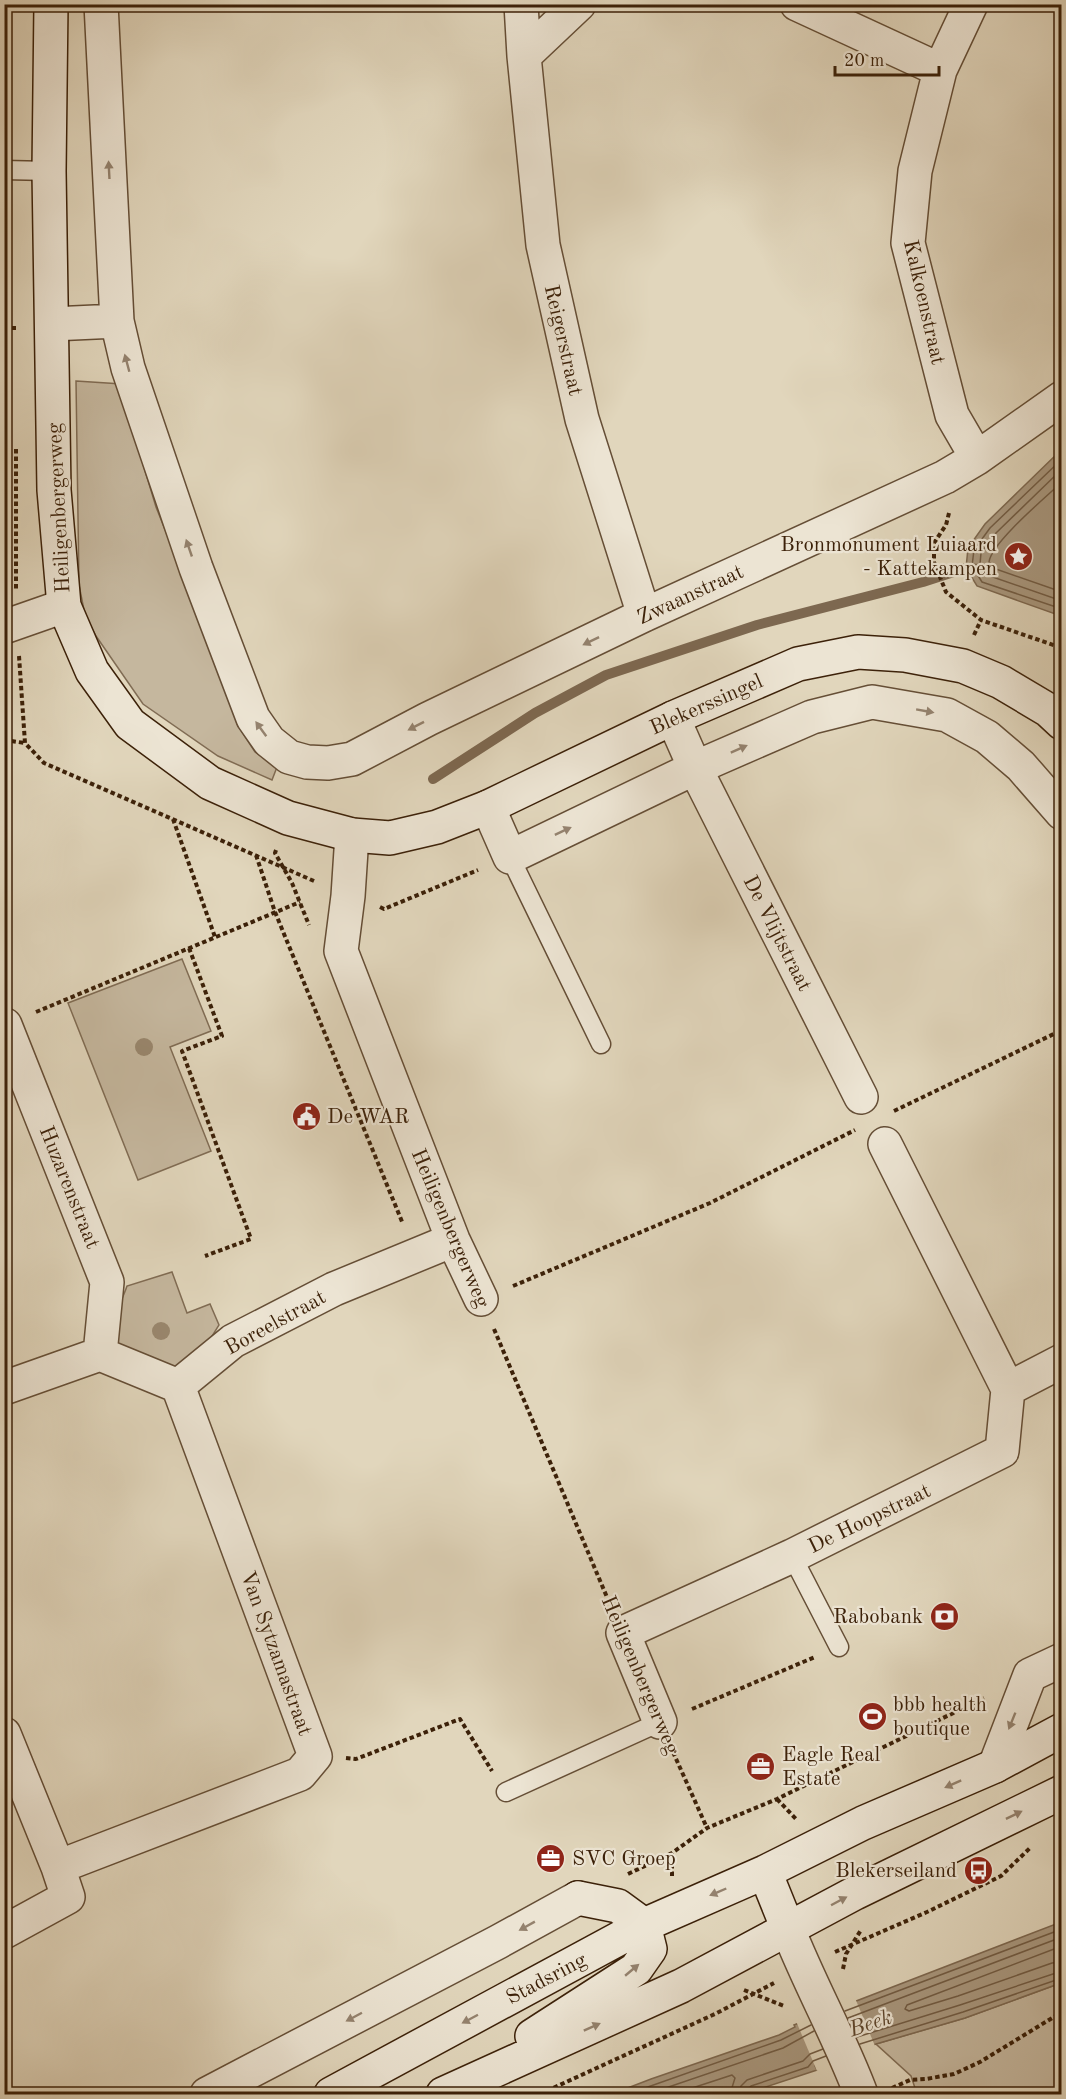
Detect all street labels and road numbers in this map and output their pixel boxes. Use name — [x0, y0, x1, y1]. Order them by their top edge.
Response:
street label: Kalkoenstraat — [899, 238, 948, 367]
street label: Reigerstraat — [540, 283, 585, 398]
street label: Heiligenbergerweg — [45, 422, 74, 594]
street label: Zwaanstraat — [634, 562, 747, 629]
street label: Blekerssingel — [647, 671, 766, 740]
street label: De Vlijtstraat — [739, 872, 815, 995]
street label: Huzarenstraat — [34, 1123, 103, 1252]
street label: Heiligenbergerweg — [407, 1146, 493, 1312]
street label: Boreelstraat — [222, 1287, 330, 1360]
street label: De Hoopstraat — [805, 1481, 934, 1558]
street label: Van Sytzamastraat — [236, 1568, 315, 1739]
street label: Heiligenbergerweg — [597, 1593, 683, 1759]
street label: Stadsring — [503, 1949, 591, 2009]

